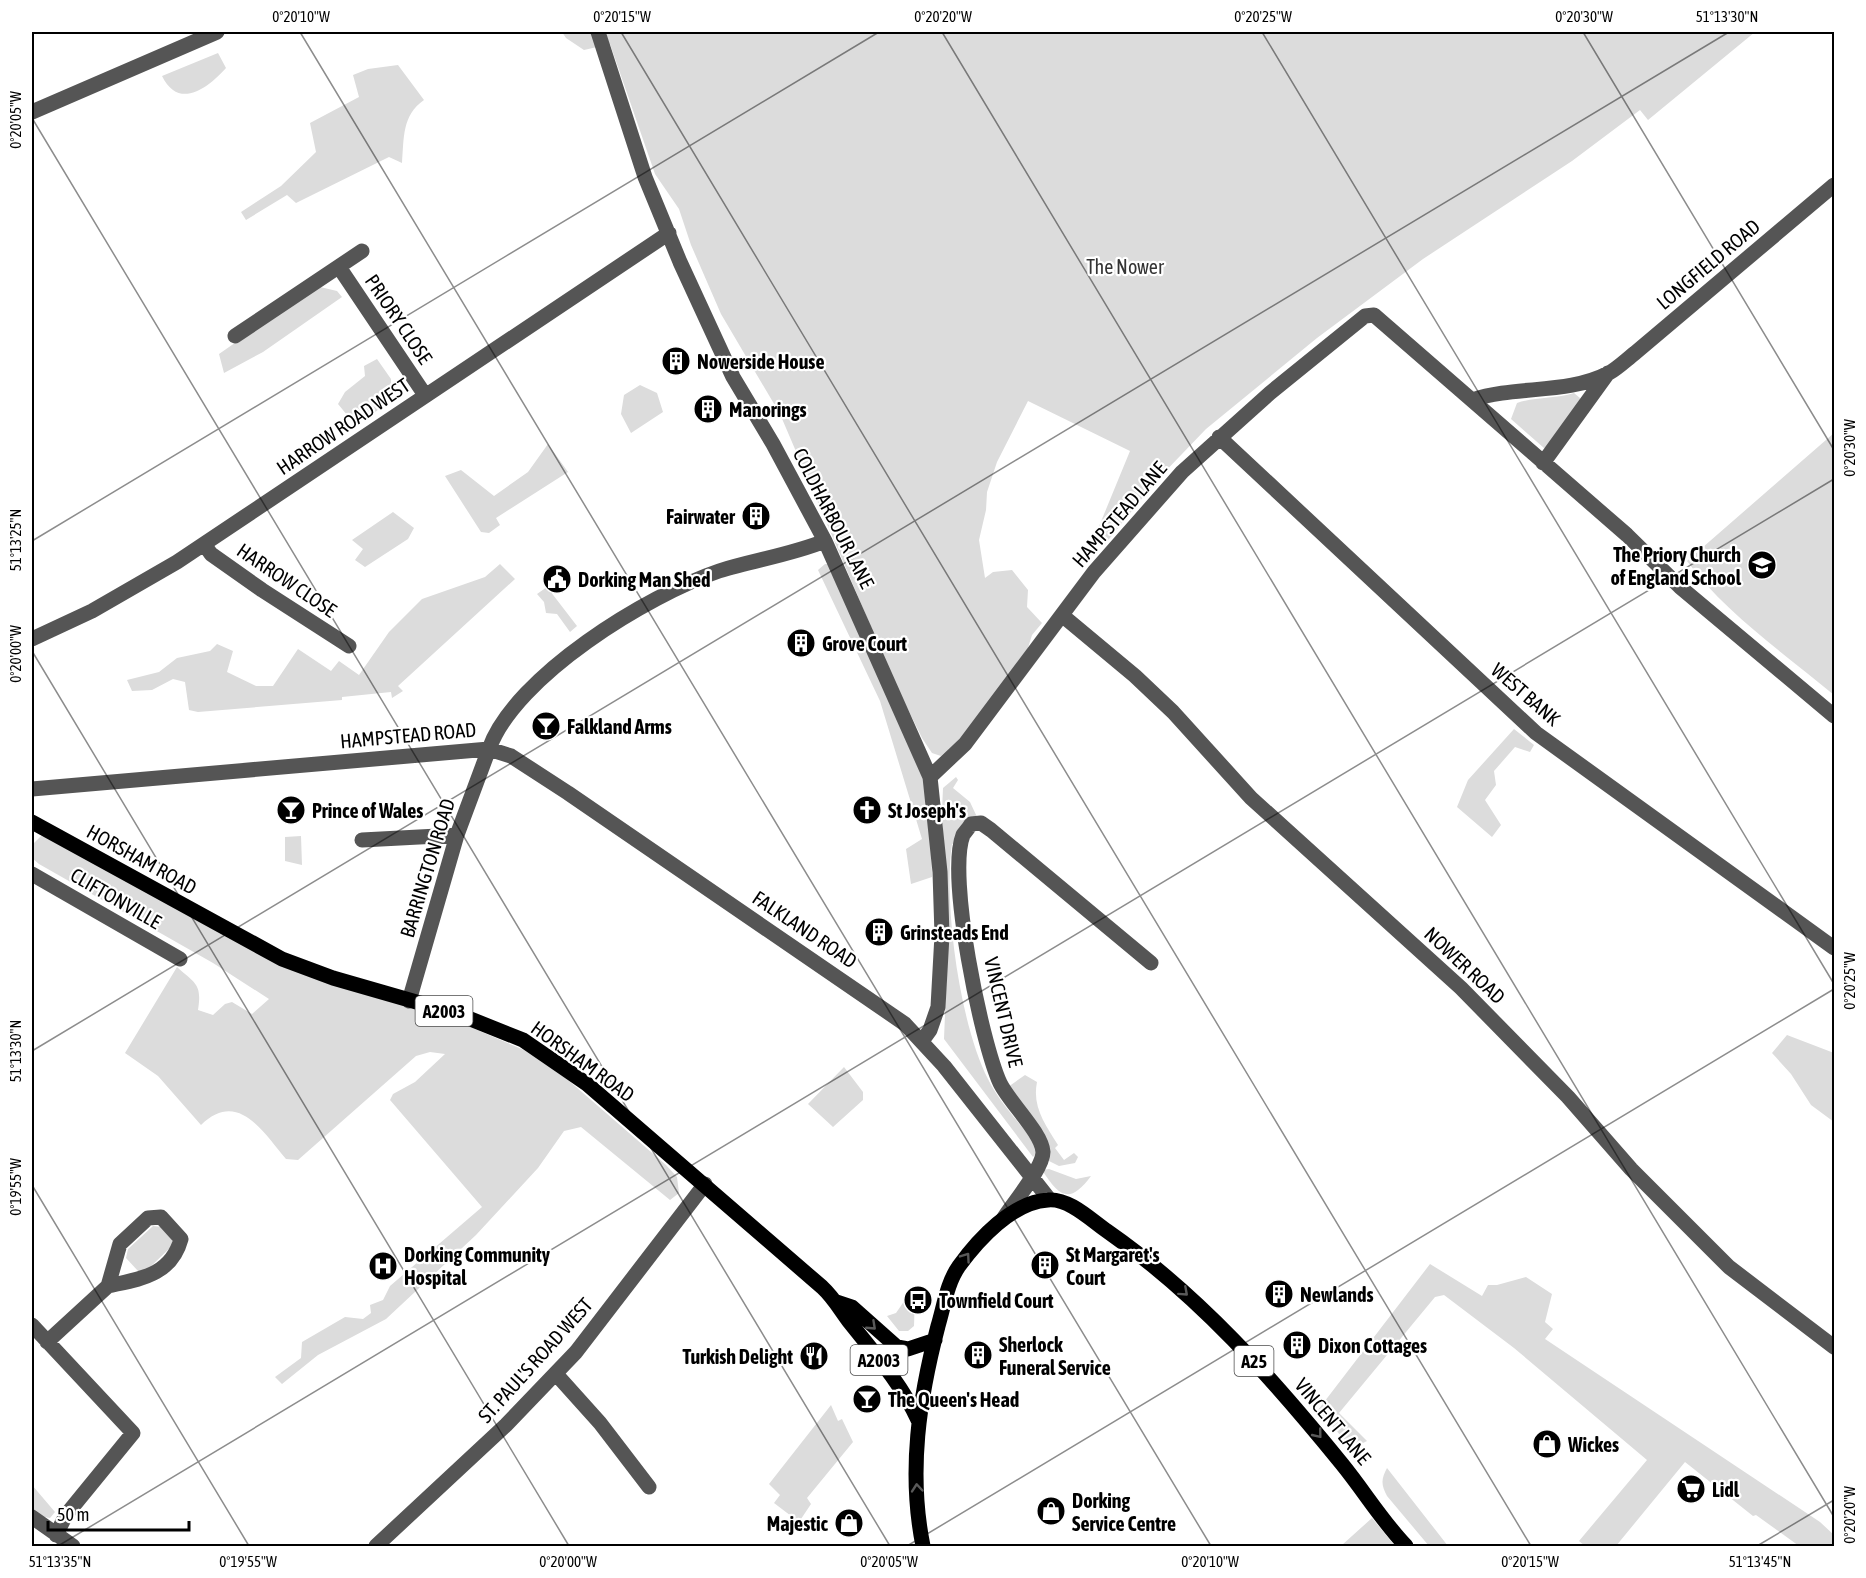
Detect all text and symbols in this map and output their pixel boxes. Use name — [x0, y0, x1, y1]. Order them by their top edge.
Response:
text: 0°20'10"W — [272, 8, 330, 25]
text: 0°20'15"W — [593, 8, 651, 25]
text: 0°20'20"W — [914, 8, 972, 25]
text: 0°20'25"W — [1234, 8, 1292, 25]
text: 0°20'30"W — [1555, 8, 1613, 25]
text: 51°13'30"N — [1696, 8, 1758, 25]
text: 0°20'05"W — [7, 91, 24, 149]
street label: LONGFIELD ROAD — [1652, 214, 1764, 314]
park label: The Nower — [1086, 255, 1165, 278]
street label: PRIORY CLOSE — [361, 270, 438, 369]
building icon: Nowerside House — [660, 345, 692, 377]
place label: Nowerside House — [697, 350, 825, 373]
street label: HARROW ROAD WEST — [272, 373, 414, 479]
building icon: Manorings — [692, 393, 724, 425]
place label: Manorings — [729, 398, 807, 421]
text: 0°20'30"W — [1841, 419, 1858, 477]
street label: COLDHARBOUR LANE — [789, 444, 879, 592]
street label: HAMPSTEAD LANE — [1067, 456, 1171, 571]
building icon: Fairwater — [740, 500, 772, 532]
place label: Fairwater — [666, 505, 736, 528]
text: 51°13'25"N — [7, 509, 24, 571]
street label: HARROW CLOSE — [233, 538, 341, 622]
place label: The Priory Church of England School — [1610, 543, 1742, 589]
school or university icon: The Priory Church of England School — [1746, 549, 1778, 581]
public building icon: Dorking Man Shed — [541, 563, 573, 595]
place label: Dorking Man Shed — [578, 568, 711, 591]
text: 0°20'00"W — [7, 625, 24, 683]
building icon: Grove Court — [785, 627, 817, 659]
place label: Grove Court — [822, 632, 907, 655]
street label: WEST BANK — [1487, 658, 1565, 730]
bar icon: Falkland Arms — [530, 710, 562, 742]
place label: Falkland Arms — [567, 715, 672, 738]
street label: HAMPSTEAD ROAD — [339, 718, 477, 752]
bar icon: Prince of Wales — [275, 794, 307, 826]
church icon: St Joseph's — [851, 794, 883, 826]
street label: BARRINGTON ROAD — [395, 796, 459, 940]
place label: Prince of Wales — [312, 799, 423, 822]
place label: St Joseph's — [888, 799, 966, 822]
street label: HORSHAM ROAD — [83, 819, 201, 899]
street label: CLIFTONVILLE — [67, 863, 166, 933]
street label: FALKLAND ROAD — [749, 886, 861, 972]
building icon: Grinsteads End — [863, 916, 895, 948]
place label: Grinsteads End — [900, 921, 1009, 944]
street label: NOWER ROAD — [1420, 922, 1510, 1008]
text: 0°20'25"W — [1841, 952, 1858, 1010]
street label: VINCENT DRIVE — [980, 955, 1028, 1070]
road number: A2003 — [416, 996, 472, 1026]
street label: HORSHAM ROAD — [527, 1016, 639, 1106]
text: 51°13'30"N — [7, 1020, 24, 1082]
text: 0°19'55"W — [7, 1158, 24, 1216]
place label: Dorking Community Hospital — [404, 1243, 551, 1289]
place label: St Margaret's Court — [1066, 1243, 1159, 1289]
building icon: St Margaret's Court — [1029, 1249, 1061, 1281]
hospital icon: Dorking Community Hospital — [367, 1250, 399, 1282]
one-way arrow — [959, 1253, 970, 1264]
building icon: Newlands — [1263, 1278, 1295, 1310]
place label: Newlands — [1300, 1283, 1373, 1306]
bus stop icon: Townfield Court — [902, 1284, 934, 1316]
one-way arrow — [1177, 1285, 1188, 1296]
place label: Townfield Court — [939, 1289, 1054, 1312]
street label: ST. PAUL'S ROAD WEST — [473, 1293, 597, 1427]
one-way arrow — [866, 1319, 876, 1330]
building icon: Dixon Cottages — [1281, 1329, 1313, 1361]
place label: Sherlock Funeral Service — [999, 1333, 1111, 1379]
place label: Dixon Cottages — [1318, 1334, 1427, 1357]
building icon: Sherlock Funeral Service — [962, 1339, 994, 1371]
restaurant icon: Turkish Delight — [798, 1340, 830, 1372]
place label: Turkish Delight — [683, 1345, 793, 1368]
road number: A2003 — [850, 1345, 908, 1375]
road number: A25 — [1234, 1346, 1274, 1376]
street label: VINCENT LANE — [1290, 1373, 1376, 1469]
bar icon: The Queen's Head — [851, 1383, 883, 1415]
place label: The Queen's Head — [888, 1388, 1019, 1411]
one-way arrow — [1310, 1427, 1321, 1438]
shop icon: Wickes — [1531, 1428, 1563, 1460]
place label: Wickes — [1567, 1433, 1619, 1456]
supermarket icon: Lidl — [1675, 1473, 1707, 1505]
place label: Lidl — [1712, 1478, 1740, 1501]
one-way arrow — [911, 1484, 924, 1493]
text: 0°20'20"W — [1841, 1486, 1858, 1544]
place label: Dorking Service Centre — [1072, 1489, 1176, 1535]
scale bar — [48, 1494, 189, 1532]
shop icon: Dorking Service Centre — [1035, 1495, 1067, 1527]
text: 50 m — [57, 1504, 89, 1525]
shop icon: Majestic — [833, 1507, 865, 1539]
place label: Majestic — [767, 1512, 829, 1535]
text: 51°13'35"N — [29, 1553, 91, 1570]
text: 0°19'55"W — [219, 1553, 277, 1570]
text: 0°20'00"W — [539, 1553, 597, 1570]
text: 0°20'05"W — [860, 1553, 918, 1570]
text: 0°20'10"W — [1181, 1553, 1239, 1570]
text: 0°20'15"W — [1501, 1553, 1559, 1570]
text: 51°13'45"N — [1729, 1553, 1791, 1570]

